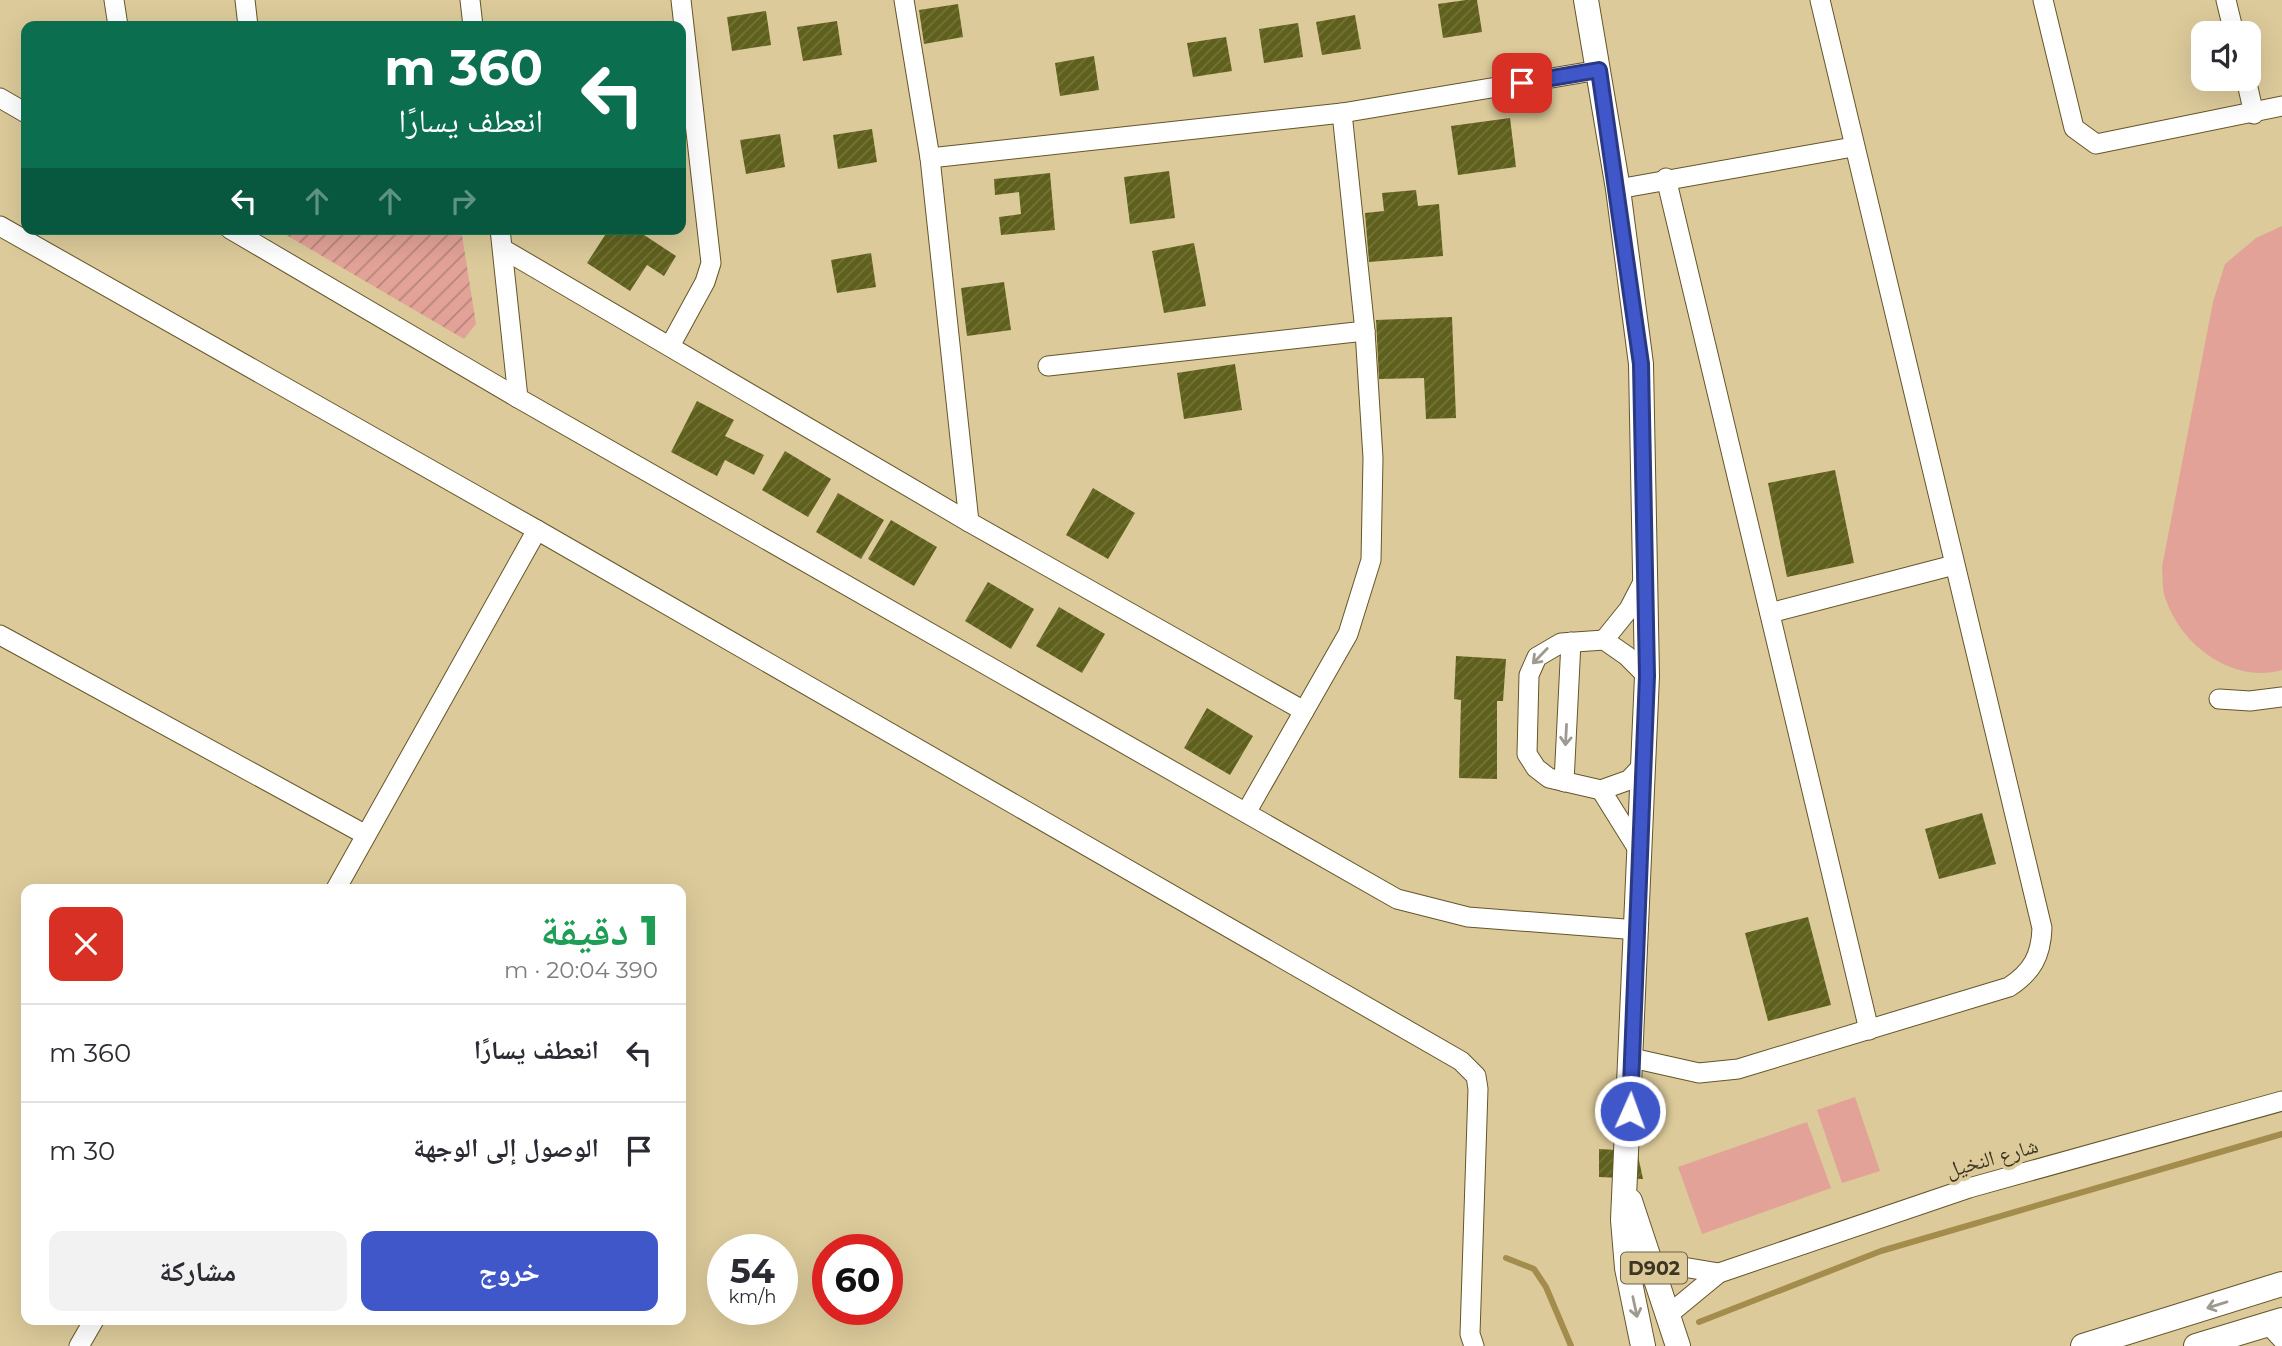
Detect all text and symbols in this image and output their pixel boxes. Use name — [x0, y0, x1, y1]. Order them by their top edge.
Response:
map controls — [2191, 21, 2261, 91]
button: sound — [2191, 21, 2261, 91]
text: 360 m — [384, 38, 543, 97]
icon: left — [567, 49, 658, 140]
pin — [1492, 53, 1552, 113]
icon: arrive — [1503, 64, 1541, 102]
text: انعطف يسارًا — [398, 101, 543, 140]
icon: left — [225, 182, 263, 220]
icon: ahead — [298, 182, 336, 220]
icon: ahead — [371, 182, 409, 220]
icon: right — [444, 182, 482, 220]
one-way arrow — [1532, 647, 1549, 664]
one-way arrow — [1560, 723, 1573, 746]
text: 1 دقيقة — [541, 904, 658, 956]
button: close — [49, 907, 123, 981]
text: 390 m · 20:04 — [504, 956, 658, 984]
text: انعطف يسارًا — [474, 1034, 599, 1066]
icon: left — [620, 1034, 658, 1072]
text: 360 m — [49, 1037, 131, 1069]
position arrow — [1593, 1074, 1667, 1148]
text: الوصول إلى الوجهة — [413, 1132, 599, 1164]
icon: arrive — [620, 1132, 658, 1170]
street label: شارع النخيل — [1943, 1132, 2041, 1184]
text: 30 m — [49, 1135, 115, 1167]
button: مشاركة — [49, 1231, 347, 1311]
button: خروج — [361, 1231, 658, 1311]
speed limit sign: 60 — [812, 1234, 903, 1325]
text: 54 — [730, 1249, 775, 1292]
road number: D902 — [1621, 1252, 1687, 1284]
text: km/h — [728, 1286, 777, 1308]
one-way arrow — [1629, 1295, 1643, 1318]
one-way arrow — [2206, 1299, 2228, 1312]

